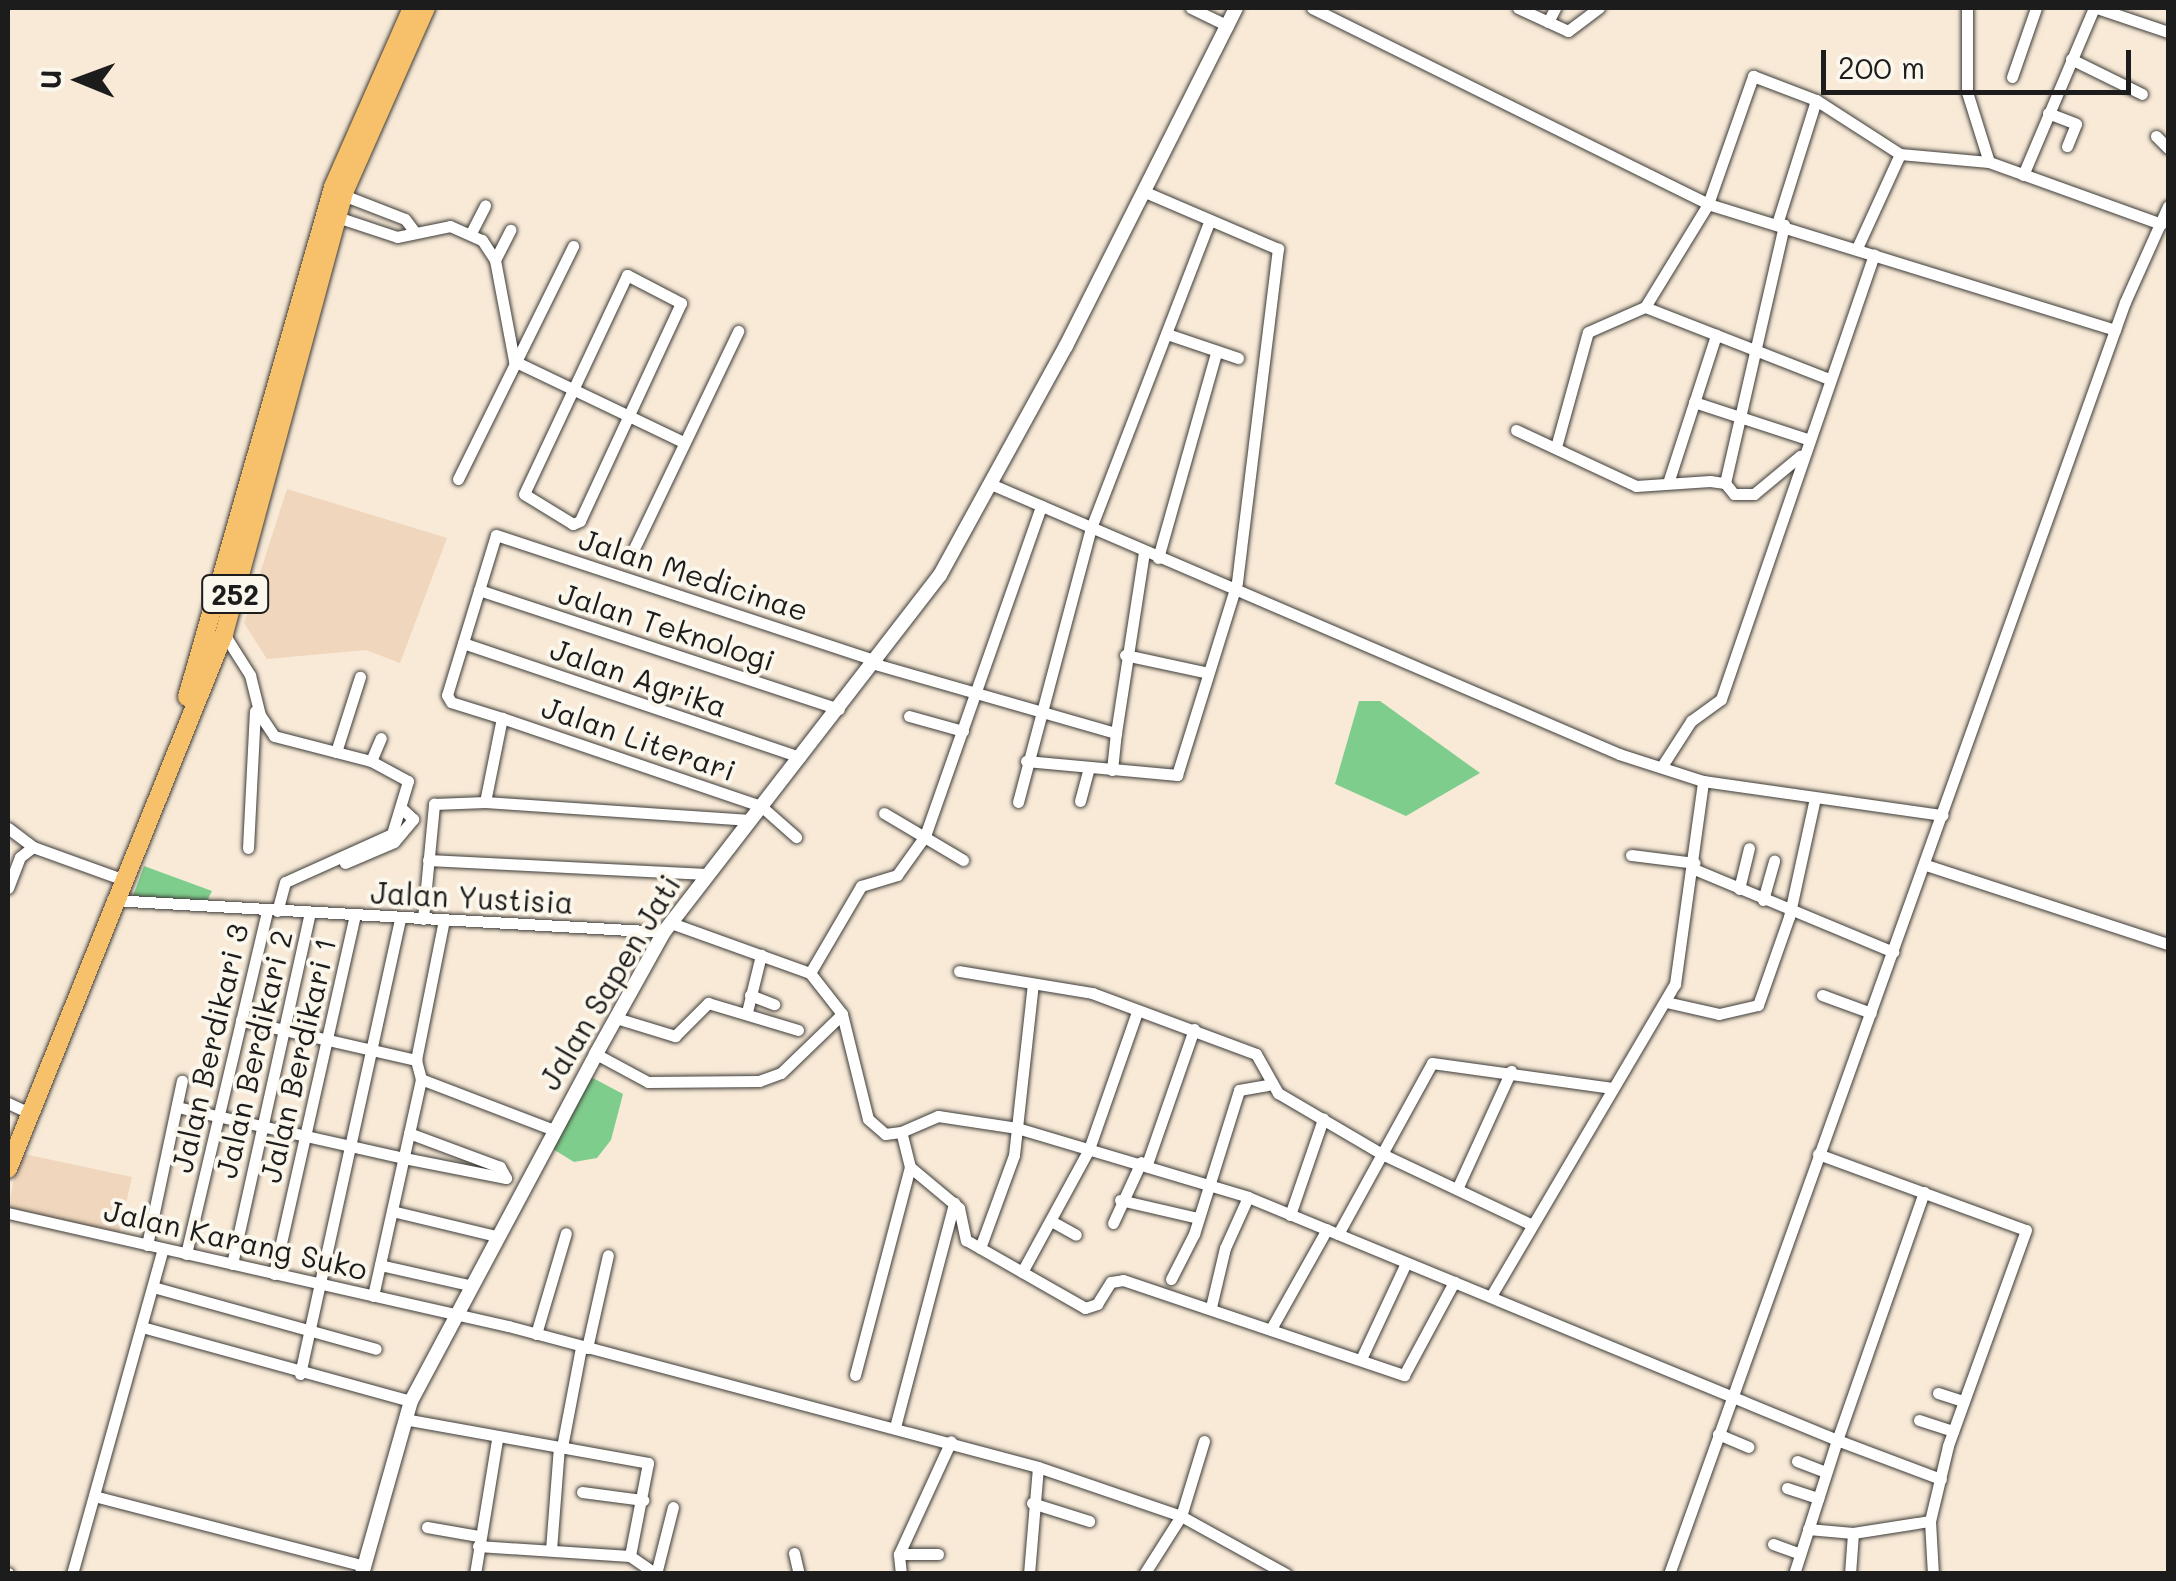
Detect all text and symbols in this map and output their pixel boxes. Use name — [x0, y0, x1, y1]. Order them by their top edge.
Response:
north arrow — [30, 30, 130, 130]
scale bar — [1826, 30, 2136, 92]
text: 200 m — [1838, 47, 1925, 87]
text: U — [32, 69, 68, 90]
street label: Jalan Medicinae — [575, 520, 813, 628]
road number: 252 — [200, 571, 270, 617]
street label: Jalan Teknologi — [554, 574, 780, 678]
street label: Jalan Agrika — [546, 630, 732, 724]
street label: Jalan Literari — [537, 688, 741, 788]
street label: Jalan Sapen Jati — [531, 868, 687, 1096]
street label: Jalan Yustisia — [370, 874, 574, 920]
street label: Jalan Berdikari 3 — [163, 920, 255, 1176]
street label: Jalan Berdikari 2 — [207, 927, 299, 1181]
street label: Jalan Berdikari 1 — [251, 934, 343, 1186]
street label: Jalan Karang Suko — [101, 1191, 371, 1287]

